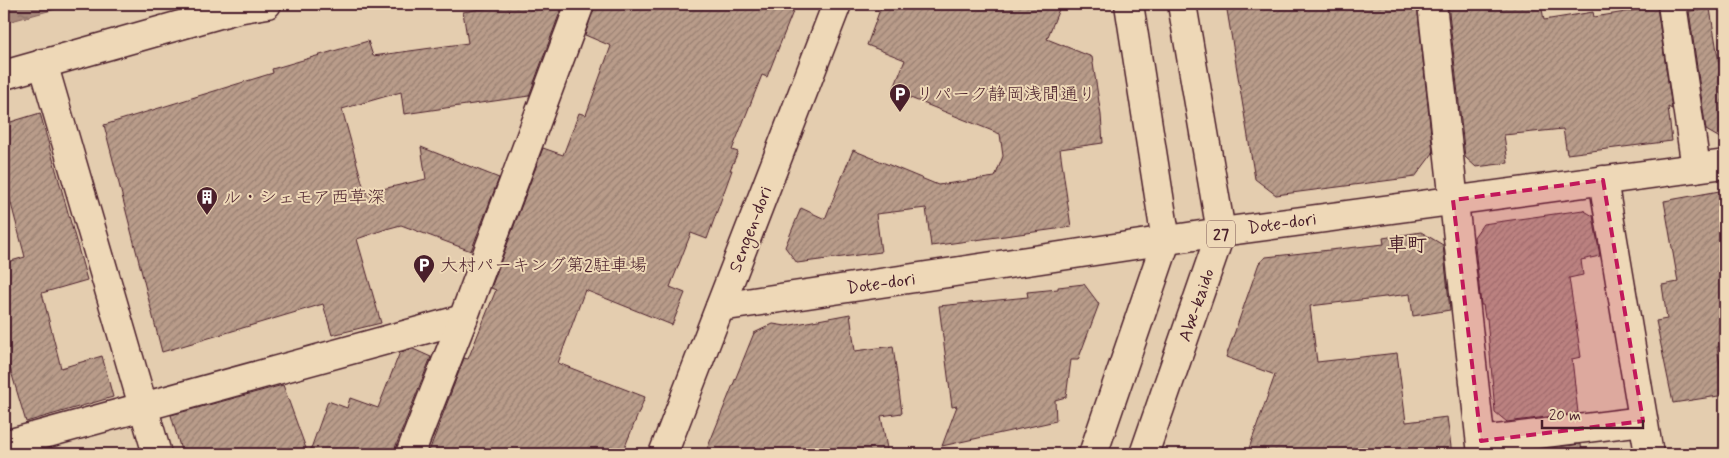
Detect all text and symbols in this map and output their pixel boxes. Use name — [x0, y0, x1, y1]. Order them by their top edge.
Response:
parking icon: リパーク静岡浅間通り — [888, 82, 912, 113]
place label: リパーク静岡浅間通り — [916, 83, 1096, 107]
street label: Sengen-dori — [724, 183, 779, 276]
building icon: ル・シェモア西草深 — [195, 185, 219, 216]
place label: ル・シェモア西草深 — [223, 186, 385, 210]
street label: Dote-dori — [1246, 207, 1318, 241]
road number: 27 — [1207, 220, 1235, 248]
district label: 車町 — [1387, 232, 1427, 259]
parking icon: 大村パーキング第2駐車場 — [412, 253, 436, 284]
place label: 大村パーキング第2駐車場 — [440, 254, 647, 278]
street label: Abe-kaido — [1173, 265, 1221, 345]
street label: Dote-dori — [845, 267, 917, 301]
scale bar — [1542, 398, 1643, 430]
text: 20 m — [1549, 406, 1581, 426]

